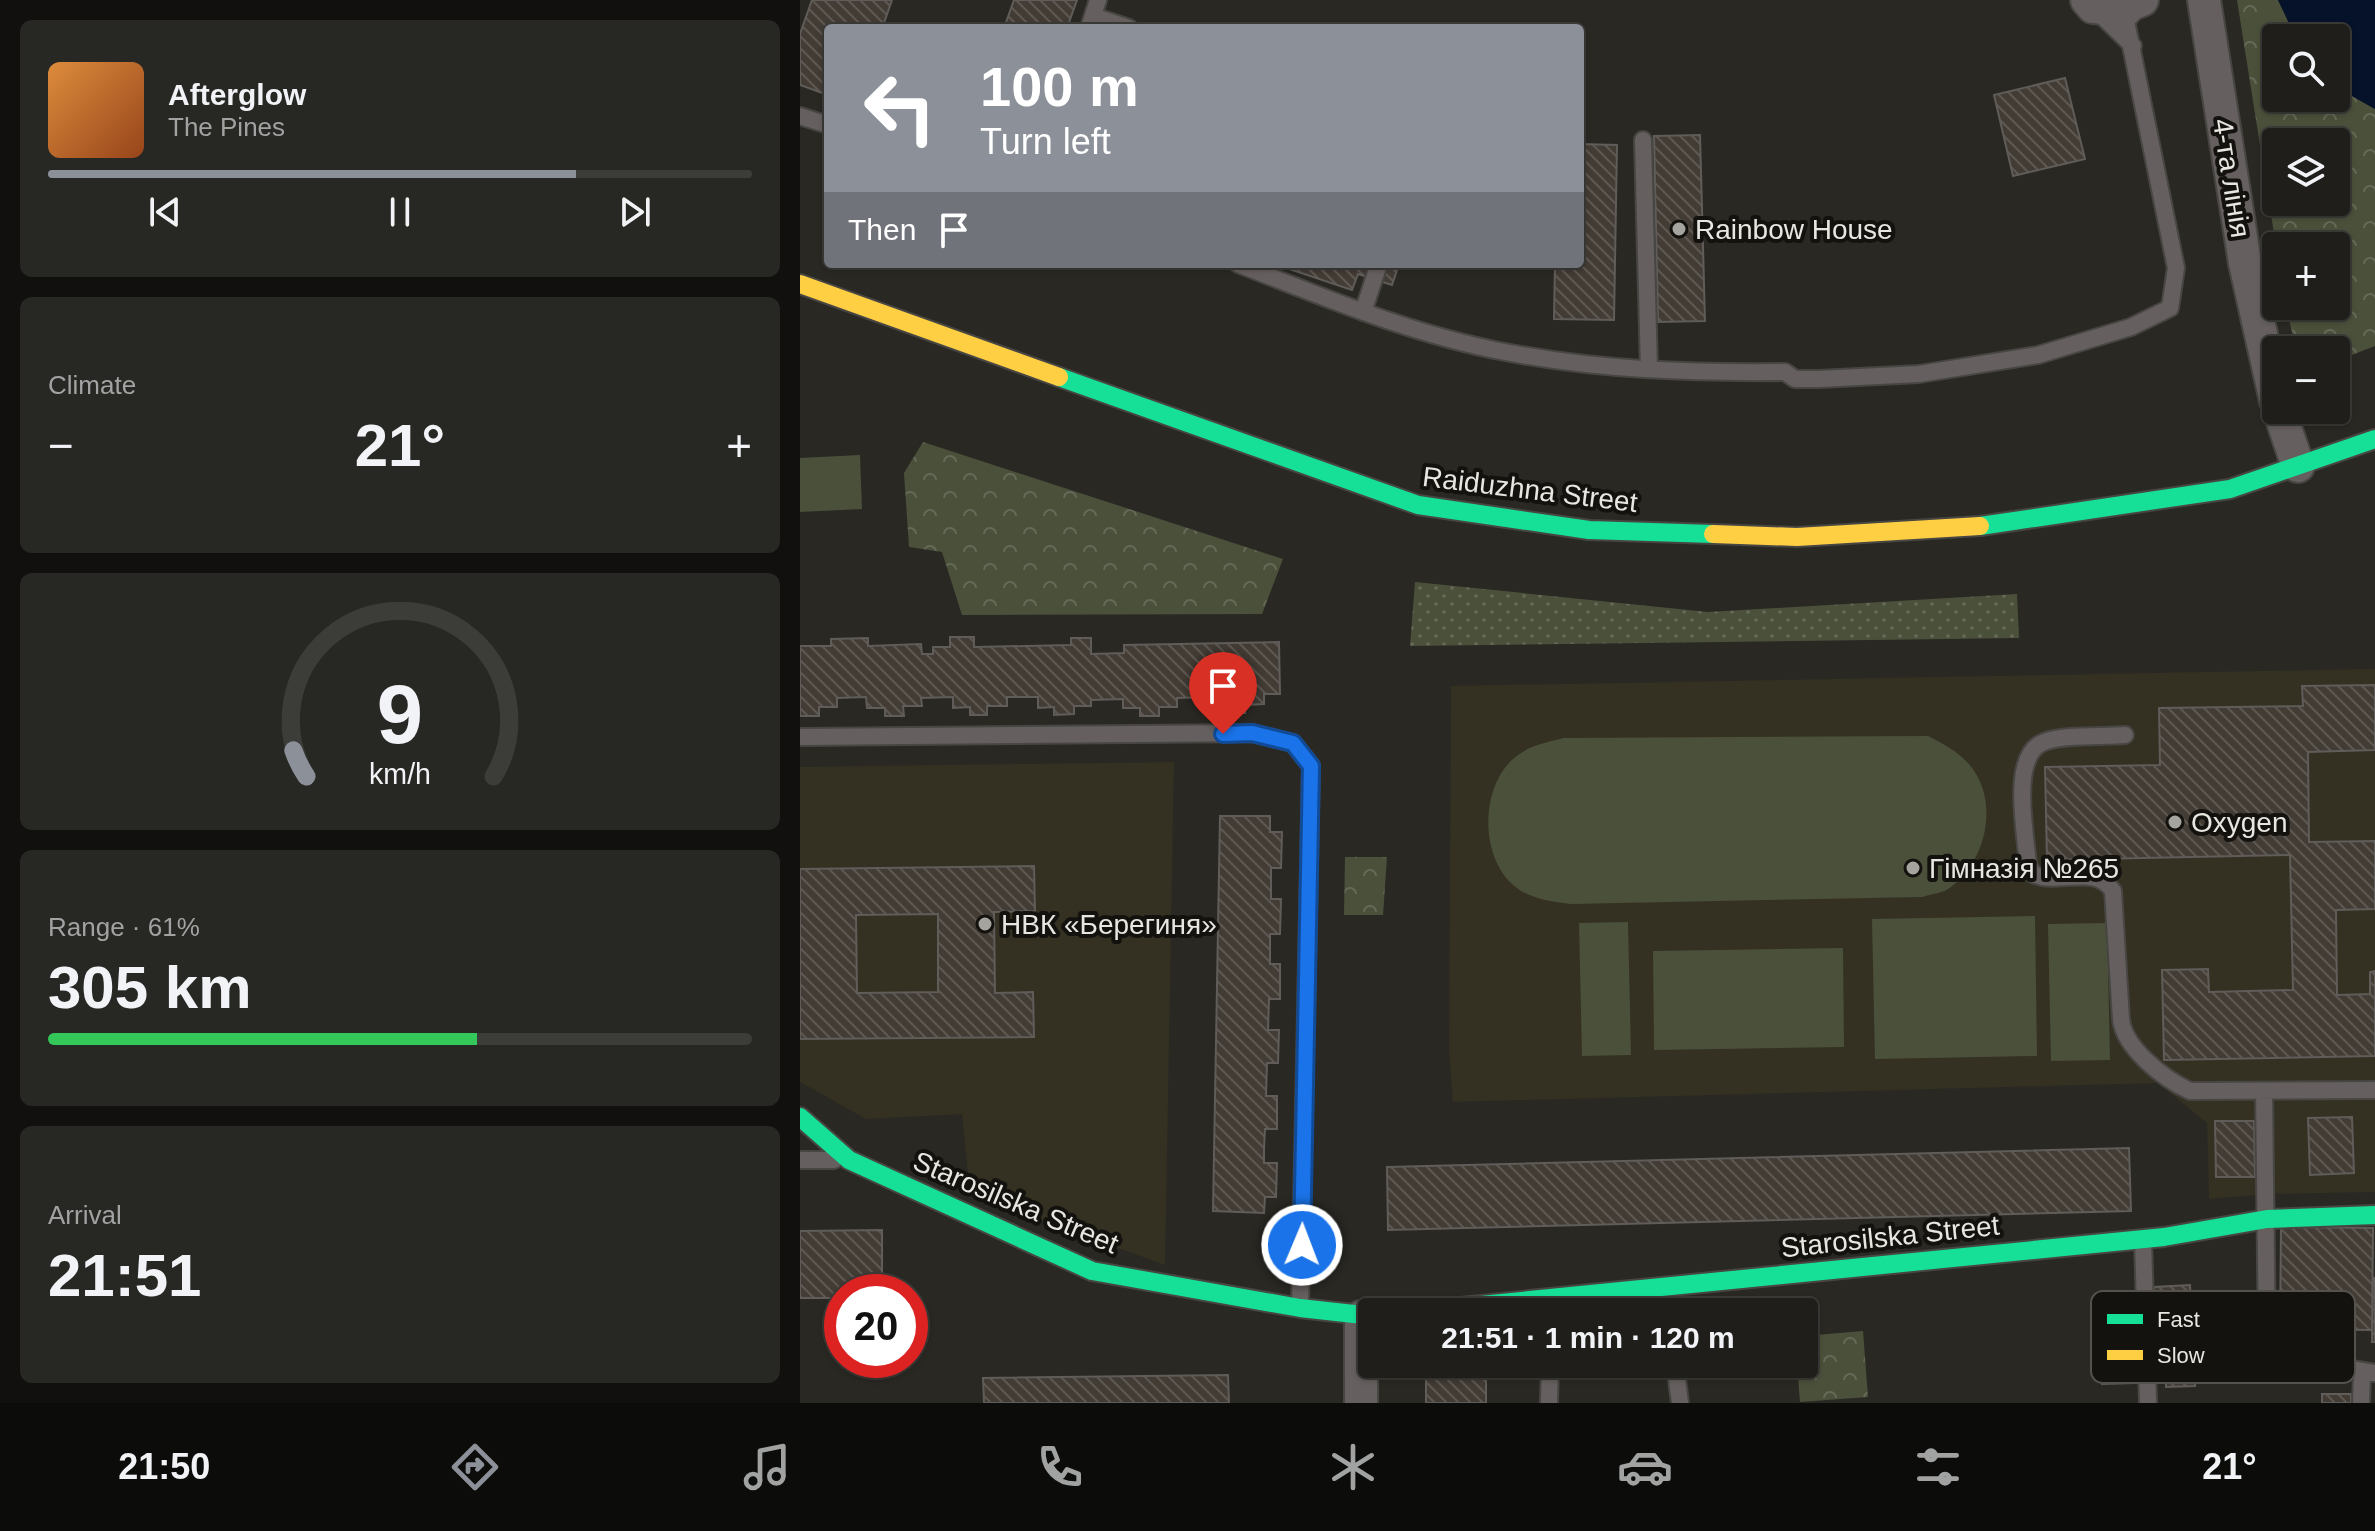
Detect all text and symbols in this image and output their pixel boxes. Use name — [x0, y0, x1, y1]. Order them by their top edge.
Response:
map controls — [2262, 24, 2350, 424]
button: search — [2262, 24, 2350, 112]
text: 100 m — [980, 55, 1139, 118]
icon: left — [848, 56, 952, 160]
text: Afterglow — [168, 78, 306, 111]
text: The Pines — [168, 112, 285, 142]
street label: 4-та лінія — [2207, 116, 2256, 240]
text: Turn left — [980, 121, 1111, 162]
button: layers — [2262, 128, 2350, 216]
icon: previous — [143, 190, 187, 234]
icon: pause — [378, 190, 422, 234]
icon: next — [613, 190, 657, 234]
icon: arrive — [932, 208, 976, 252]
text: Then — [848, 213, 916, 246]
place label: Rainbow House — [1695, 214, 1893, 245]
marker: Rainbow House — [1670, 220, 1688, 238]
button: + — [2262, 232, 2350, 320]
button: − — [2262, 336, 2350, 424]
text: Climate — [48, 370, 136, 400]
text: 21° — [355, 412, 445, 479]
text: − — [48, 421, 74, 470]
text: + — [726, 421, 752, 470]
street label: Raiduzhna Street — [1421, 461, 1639, 518]
pin — [1189, 652, 1257, 734]
icon: arrive — [1201, 664, 1245, 708]
text: 9 — [377, 668, 423, 761]
text: km/h — [369, 759, 431, 791]
place label: Oxygen — [2191, 807, 2288, 838]
marker: Oxygen — [2166, 813, 2184, 831]
place label: Гімназія №265 — [1929, 853, 2119, 884]
marker: Гімназія №265 — [1904, 859, 1922, 877]
place label: НВК «Берегиня» — [1001, 909, 1217, 940]
text: Range · 61% — [48, 912, 200, 942]
marker: НВК «Берегиня» — [976, 915, 994, 933]
text: 305 km — [48, 954, 252, 1021]
street label: Starosilska Street — [909, 1145, 1123, 1260]
text: Arrival — [48, 1200, 122, 1230]
position arrow — [1260, 1203, 1344, 1287]
street label: Starosilska Street — [1779, 1210, 2001, 1263]
text: 21:51 — [48, 1242, 201, 1309]
speed limit sign: 20 — [824, 1274, 928, 1378]
legend — [2091, 1291, 2355, 1383]
text: Fast — [2157, 1307, 2200, 1332]
text: 21:51 · 1 min · 120 m — [1441, 1321, 1735, 1354]
text: Slow — [2157, 1343, 2205, 1368]
icon: directions — [447, 1439, 503, 1495]
icon: music — [739, 1439, 795, 1495]
icon: phone — [1032, 1439, 1088, 1495]
icon: climate — [1325, 1439, 1381, 1495]
icon: car — [1617, 1439, 1673, 1495]
icon: filters — [1910, 1439, 1966, 1495]
text: 21:50 — [118, 1446, 210, 1487]
text: 21° — [2202, 1446, 2257, 1487]

